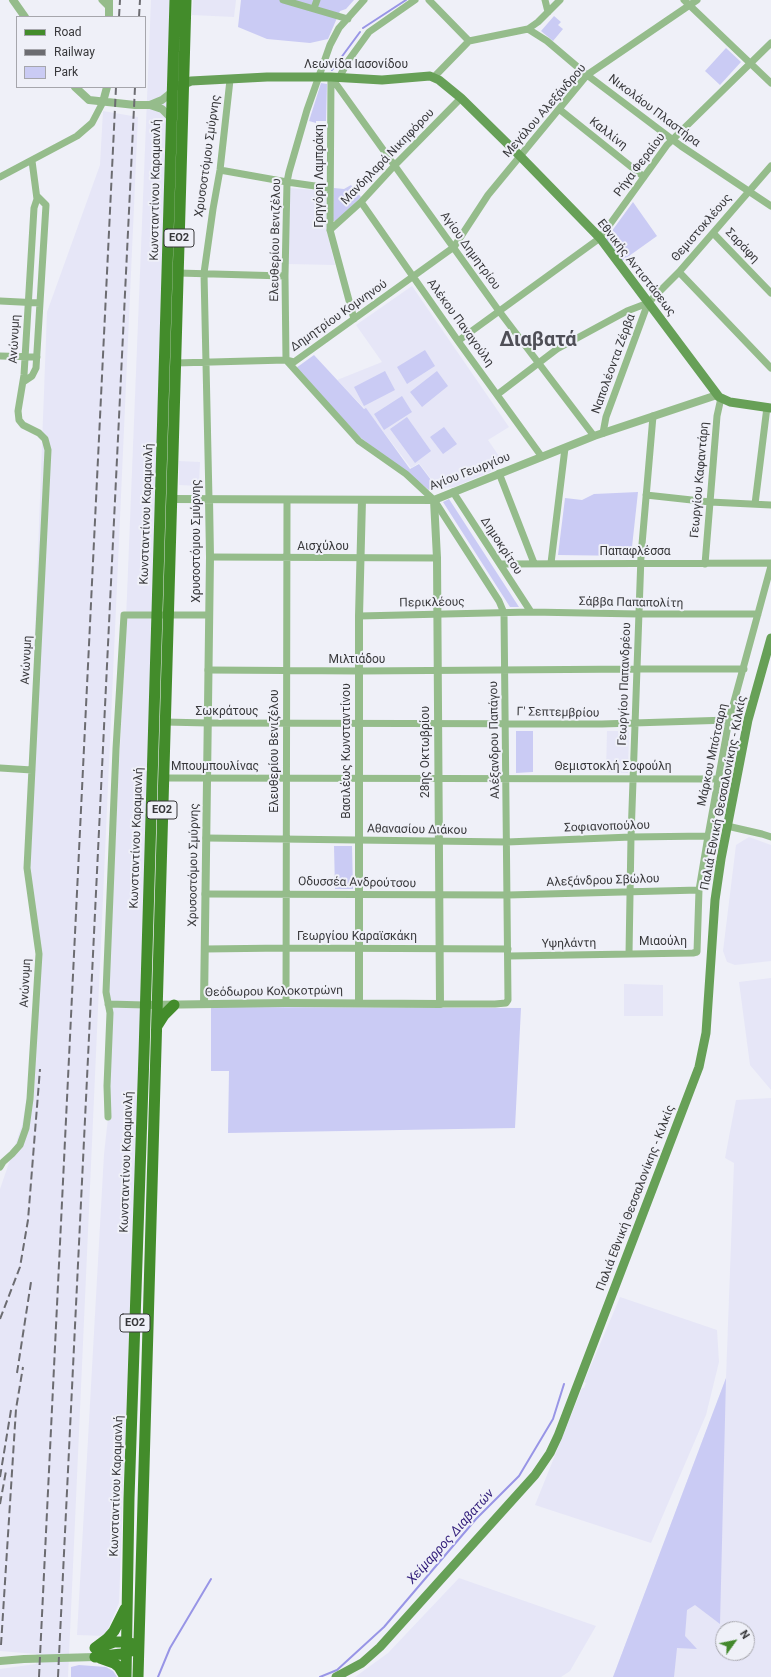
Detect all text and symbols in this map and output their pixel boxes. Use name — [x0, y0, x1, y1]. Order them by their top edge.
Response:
legend — [16, 16, 146, 88]
text: Road — [54, 25, 82, 39]
text: Railway — [54, 45, 95, 59]
street label: Λεωνίδα Ιασονίδου — [304, 58, 408, 72]
street label: Μεγάλου Αλεξάνδρου — [501, 61, 589, 161]
text: Park — [54, 65, 78, 79]
street label: Νικολάου Πλαστήρα — [605, 72, 703, 150]
street label: Χρυσοστόμου Σμύρνης — [192, 94, 224, 218]
street label: Μανδηλαρά Νικηφόρου — [338, 106, 438, 208]
street label: Καλλίνη — [586, 115, 630, 153]
street label: Κωνσταντίνου Καραμανλή — [148, 119, 164, 261]
street label: Γρηγόρη Λαμπράκη — [313, 124, 327, 228]
street label: Ρήγα Φεραίου — [611, 130, 669, 200]
street label: Ελευθερίου Βενιζέλου — [268, 178, 284, 302]
street label: Θεμιστοκλέους — [669, 191, 735, 265]
street label: Αγίου Δημητρίου — [437, 209, 503, 293]
street label: Εθνικής Αντιστάσεως — [594, 217, 678, 319]
street label: Σαράφη — [722, 226, 762, 266]
road number: ΕΟ2 — [164, 229, 194, 247]
street label: Αλέκου Παναγούλη — [423, 276, 497, 370]
street label: Δημητρίου Κομνηνού — [288, 277, 390, 355]
street label: Ναπολέοντα Ζέρβα — [589, 312, 639, 416]
street label: Ανώνυμη — [7, 314, 23, 364]
district label: Διαβατά — [499, 329, 577, 353]
street label: Γεωργίου Καφαντάρη — [688, 421, 712, 539]
street label: Κωνσταντίνου Καραμανλή — [137, 443, 157, 585]
street label: Αγίου Γεωργίου — [428, 450, 512, 494]
street label: Χρυσοστόμου Σμύρνης — [190, 479, 204, 603]
street label: Δημοκρίτου — [477, 514, 525, 578]
street label: Αισχύλου — [297, 540, 349, 554]
street label: Παπαφλέσσα — [599, 545, 671, 559]
street label: Περικλέους — [399, 595, 465, 611]
street label: Σάββα Παπαπολίτη — [579, 595, 683, 611]
street label: Γεωργίου Παπανδρέου — [616, 622, 634, 746]
street label: Ανώνυμη — [19, 635, 35, 685]
street label: Μιλτιάδου — [329, 653, 385, 667]
street label: Αλέξανδρου Παπάγου — [487, 681, 503, 799]
street label: Βασιλέως Κωνσταντίνου — [340, 683, 354, 819]
street label: Ελευθερίου Βενιζέλου — [268, 689, 282, 813]
street label: Παλιά Εθνική Θεσσαλονίκης - Κιλκίς — [698, 694, 750, 892]
street label: Μάρκου Μπότσαρη — [695, 702, 731, 808]
street label: Σωκράτους — [196, 705, 258, 719]
street label: Γ' Σεπτεμβρίου — [516, 705, 600, 721]
street label: 28ης Οκτωβρίου — [419, 706, 433, 798]
street label: Μπουμπουλίνας — [171, 760, 259, 774]
street label: Θεμιστοκλή Σοφούλη — [554, 760, 672, 774]
street label: Κωνσταντίνου Καραμανλή — [127, 767, 147, 909]
road number: ΕΟ2 — [147, 801, 177, 819]
street label: Χρυσοστόμου Σμύρνης — [186, 803, 202, 927]
street label: Σοφιανοπούλου — [564, 818, 650, 836]
street label: Αθανασίου Διάκου — [367, 822, 467, 838]
street label: Αλεξάνδρου Σβώλου — [546, 872, 660, 890]
street label: Οδυσσέα Ανδρούτσου — [298, 875, 416, 891]
street label: Γεωργίου Καραϊσκάκη — [297, 930, 417, 944]
street label: Μιαούλη — [639, 935, 687, 949]
street label: Υψηλάντη — [542, 936, 596, 952]
street label: Ανώνυμη — [18, 958, 34, 1008]
street label: Θεόδωρου Κολοκοτρώνη — [205, 984, 343, 1000]
street label: Κωνσταντίνου Καραμανλή — [117, 1091, 137, 1233]
street label: Παλιά Εθνική Θεσσαλονίκης - Κιλκίς — [594, 1103, 678, 1293]
road number: ΕΟ2 — [120, 1314, 150, 1332]
street label: Κωνσταντίνου Καραμανλή — [107, 1415, 127, 1557]
water label: Χείμαρρος Διαβατών — [404, 1486, 498, 1588]
north arrow — [715, 1621, 755, 1661]
text: N — [737, 1628, 752, 1642]

